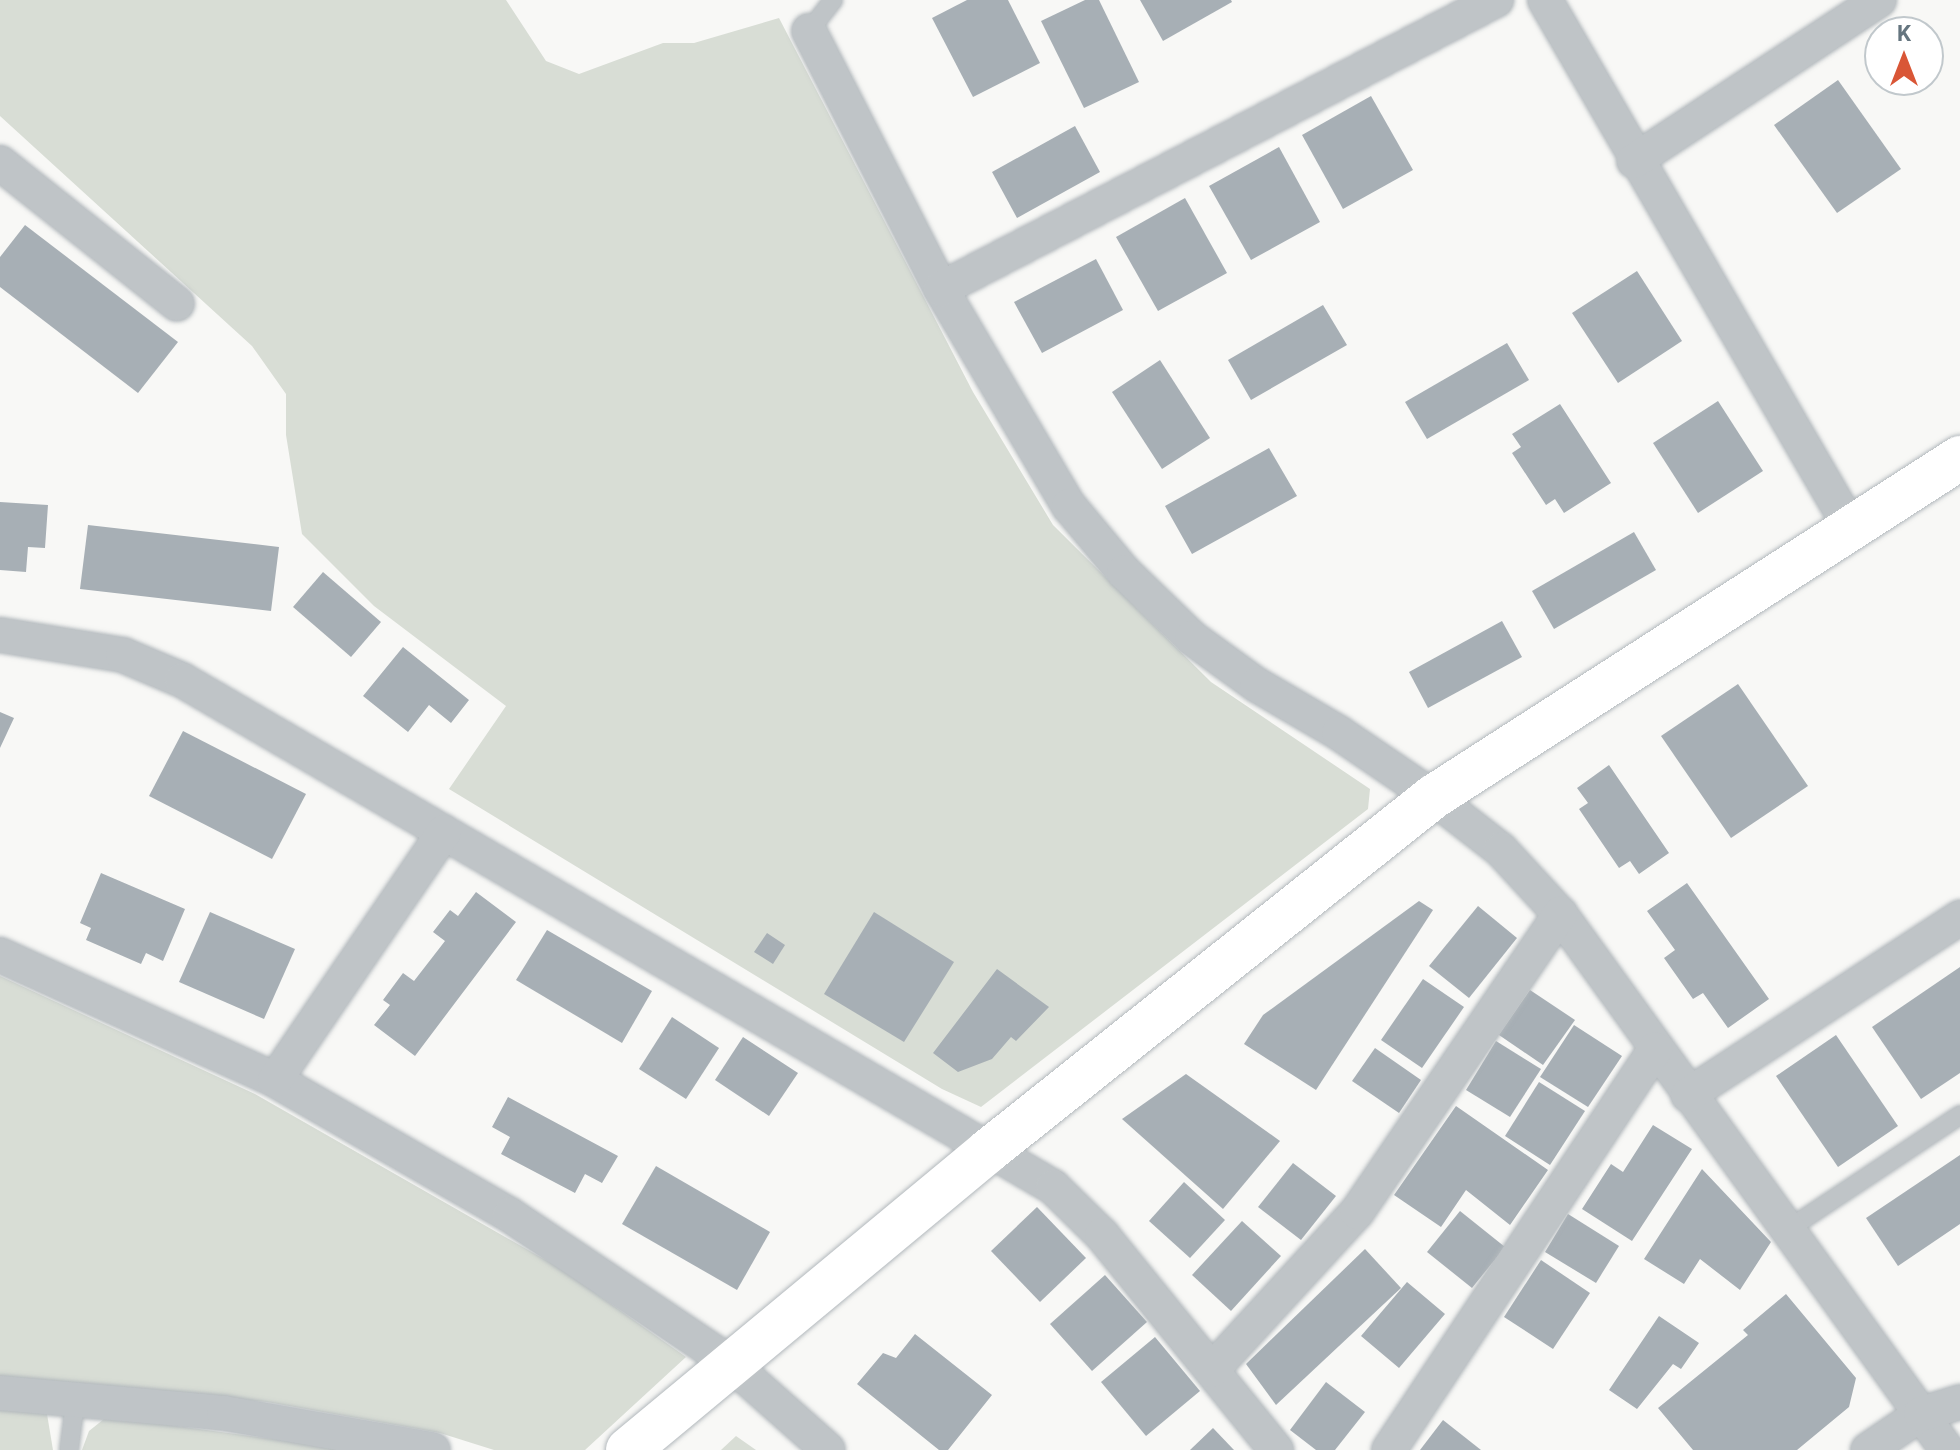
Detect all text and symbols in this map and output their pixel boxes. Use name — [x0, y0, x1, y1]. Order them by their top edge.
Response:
north arrow — [1864, 16, 1944, 96]
text: K — [1897, 21, 1911, 46]

